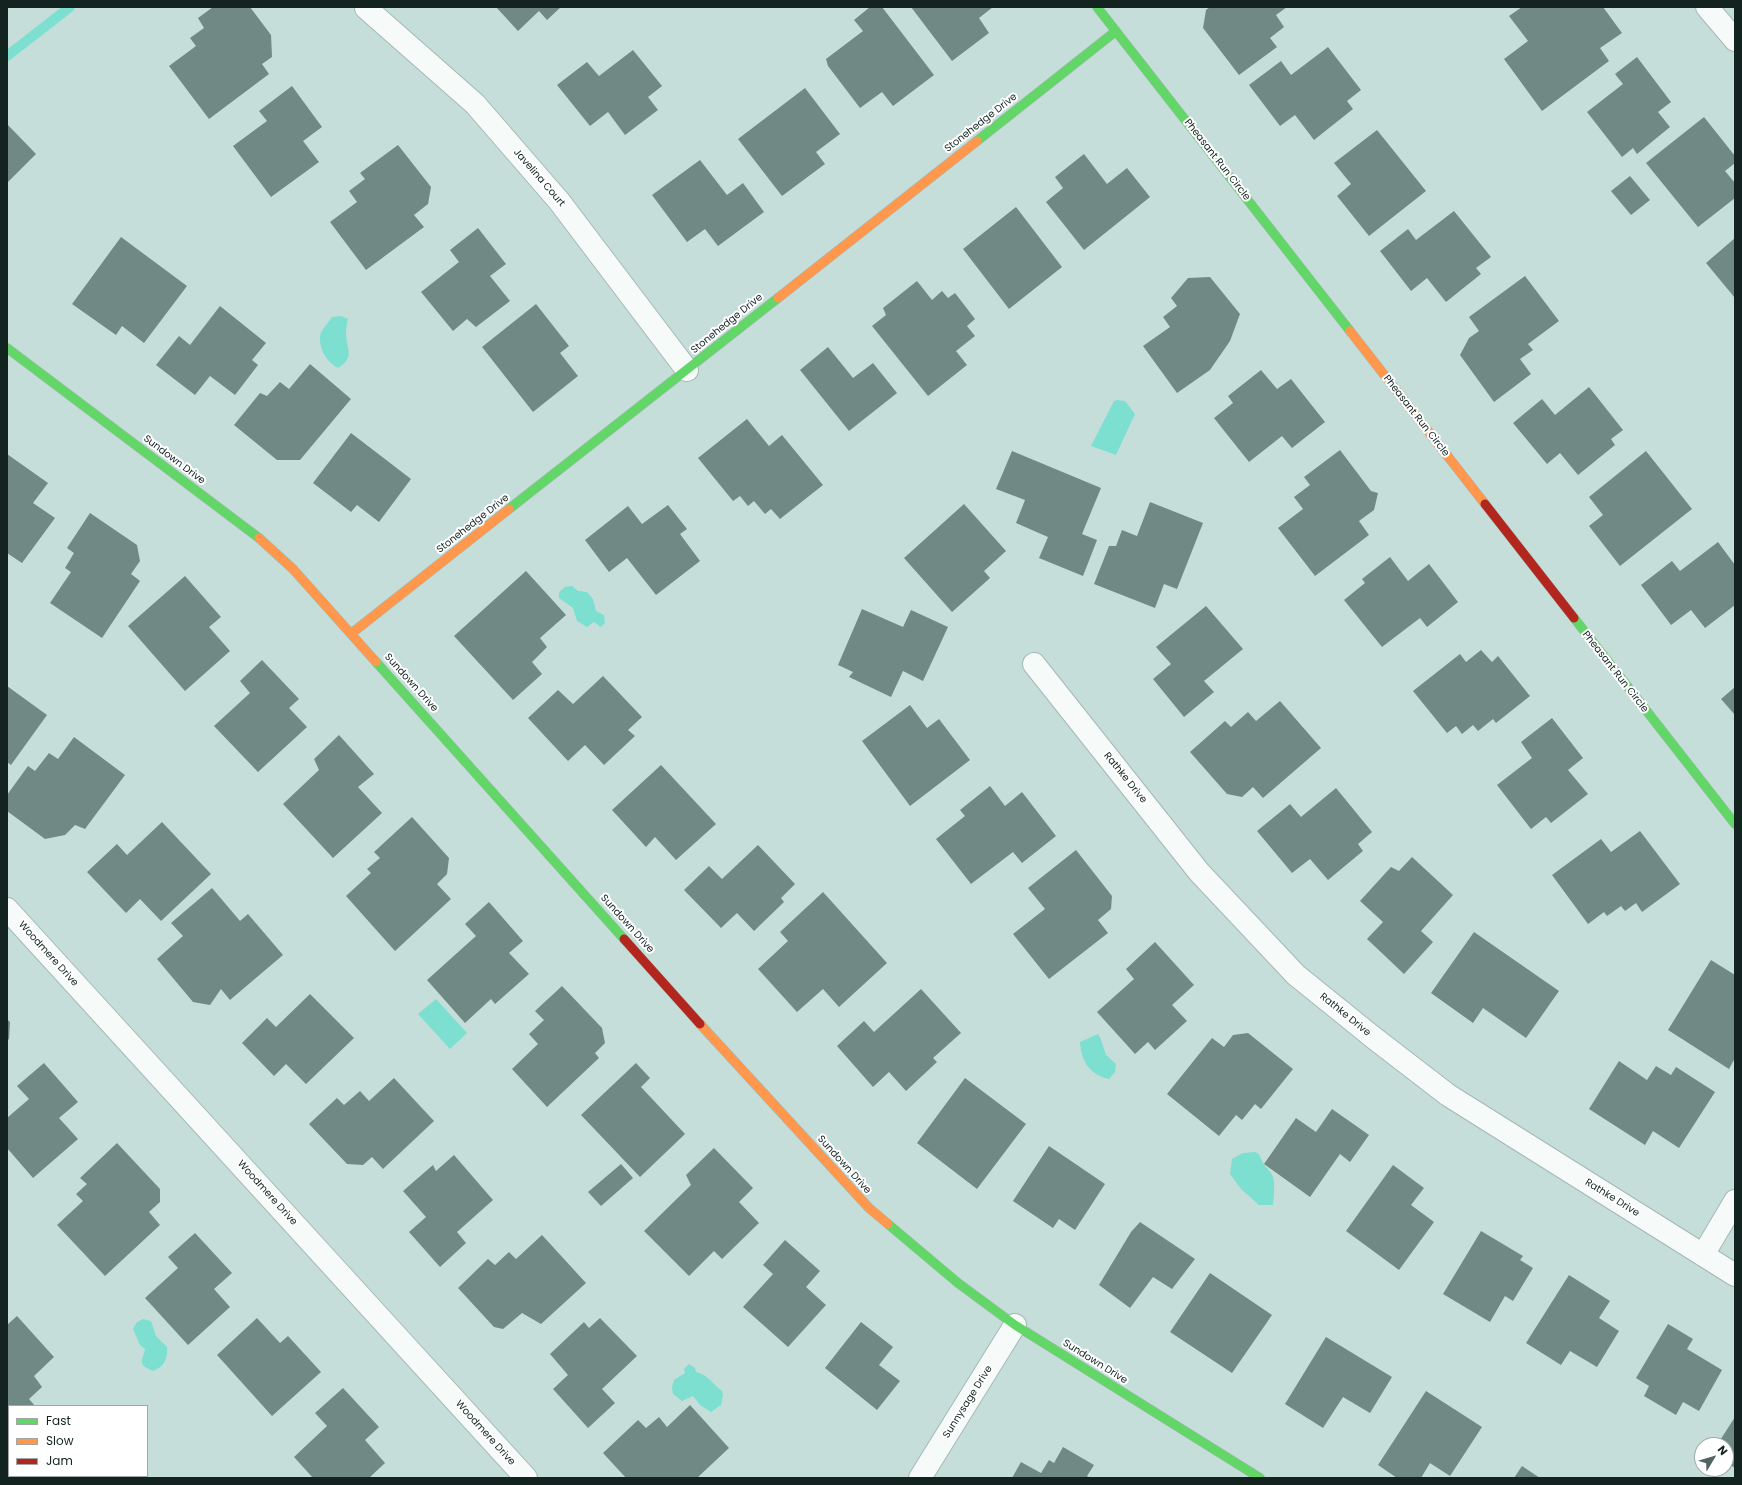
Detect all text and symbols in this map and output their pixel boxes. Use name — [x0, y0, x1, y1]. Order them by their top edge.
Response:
street label: Stonehedge Drive — [942, 91, 1020, 155]
street label: Pheasant Run Circle — [1181, 117, 1253, 203]
street label: Javelina Court — [511, 147, 567, 209]
street label: Stonehedge Drive — [689, 291, 765, 357]
street label: Pheasant Run Circle — [1380, 373, 1452, 459]
street label: Sundown Drive — [141, 433, 207, 487]
street label: Stonehedge Drive — [434, 492, 512, 556]
street label: Pheasant Run Circle — [1579, 629, 1651, 715]
street label: Sundown Drive — [382, 651, 440, 715]
street label: Rathke Drive — [1101, 750, 1149, 806]
street label: Sundown Drive — [598, 892, 656, 956]
street label: Woodmere Drive — [16, 919, 80, 989]
street label: Rathke Drive — [1317, 991, 1373, 1039]
street label: Sundown Drive — [815, 1133, 873, 1197]
street label: Woodmere Drive — [235, 1158, 299, 1228]
street label: Rathke Drive — [1583, 1176, 1641, 1220]
street label: Sundown Drive — [1060, 1337, 1130, 1387]
street label: Sunnysage Drive — [941, 1363, 995, 1441]
street label: Woodmere Drive — [453, 1398, 517, 1468]
legend — [8, 1405, 148, 1477]
text: Fast — [46, 1412, 71, 1429]
text: Slow — [46, 1432, 74, 1449]
north arrow — [1694, 1437, 1734, 1477]
text: N — [1714, 1442, 1732, 1458]
text: Jam — [46, 1452, 73, 1469]

